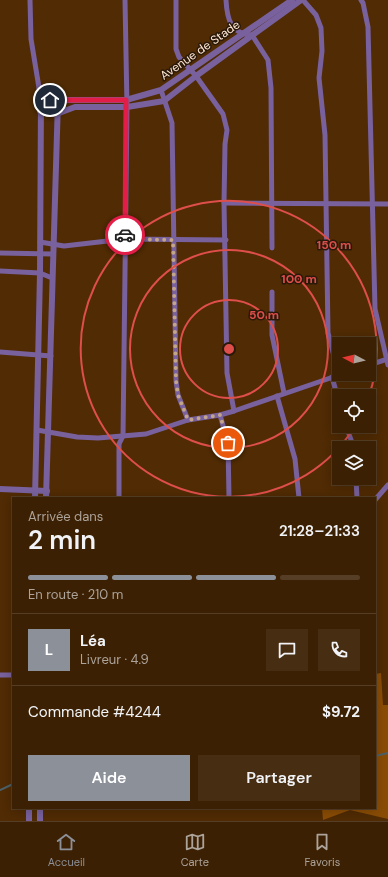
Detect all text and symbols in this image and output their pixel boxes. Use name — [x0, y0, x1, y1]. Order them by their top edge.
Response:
street label: Avenue de Stade — [157, 16, 243, 84]
pin — [33, 83, 67, 117]
icon: home — [39, 89, 61, 111]
courier — [105, 215, 145, 255]
icon: car — [114, 224, 136, 246]
text: 150 m — [317, 237, 351, 253]
text: 100 m — [281, 271, 317, 287]
text: 50 m — [249, 307, 279, 323]
north arrow — [332, 337, 376, 381]
map controls — [332, 337, 376, 485]
centre of rings — [222, 342, 236, 356]
button: locate — [332, 389, 376, 433]
pin — [211, 426, 245, 460]
icon: bag — [217, 432, 239, 454]
button: layers — [332, 441, 376, 485]
text: Arrivée dans — [28, 508, 103, 525]
text: 21:28–21:33 — [279, 521, 360, 541]
text: 2 min — [28, 523, 96, 557]
text: En route · 210 m — [28, 586, 123, 603]
button: chat — [266, 629, 308, 671]
button: phone — [318, 629, 360, 671]
text: Léa — [80, 631, 106, 651]
text: L — [45, 640, 53, 660]
text: Livreur · 4.9 — [80, 651, 149, 668]
text: Commande #4244 — [28, 702, 161, 722]
text: $9.72 — [322, 702, 360, 722]
button: Aide — [28, 755, 190, 801]
button: Partager — [198, 755, 360, 801]
tab: Accueil — [48, 831, 85, 869]
tab: Carte — [181, 831, 209, 869]
tab: Favoris — [305, 831, 340, 869]

